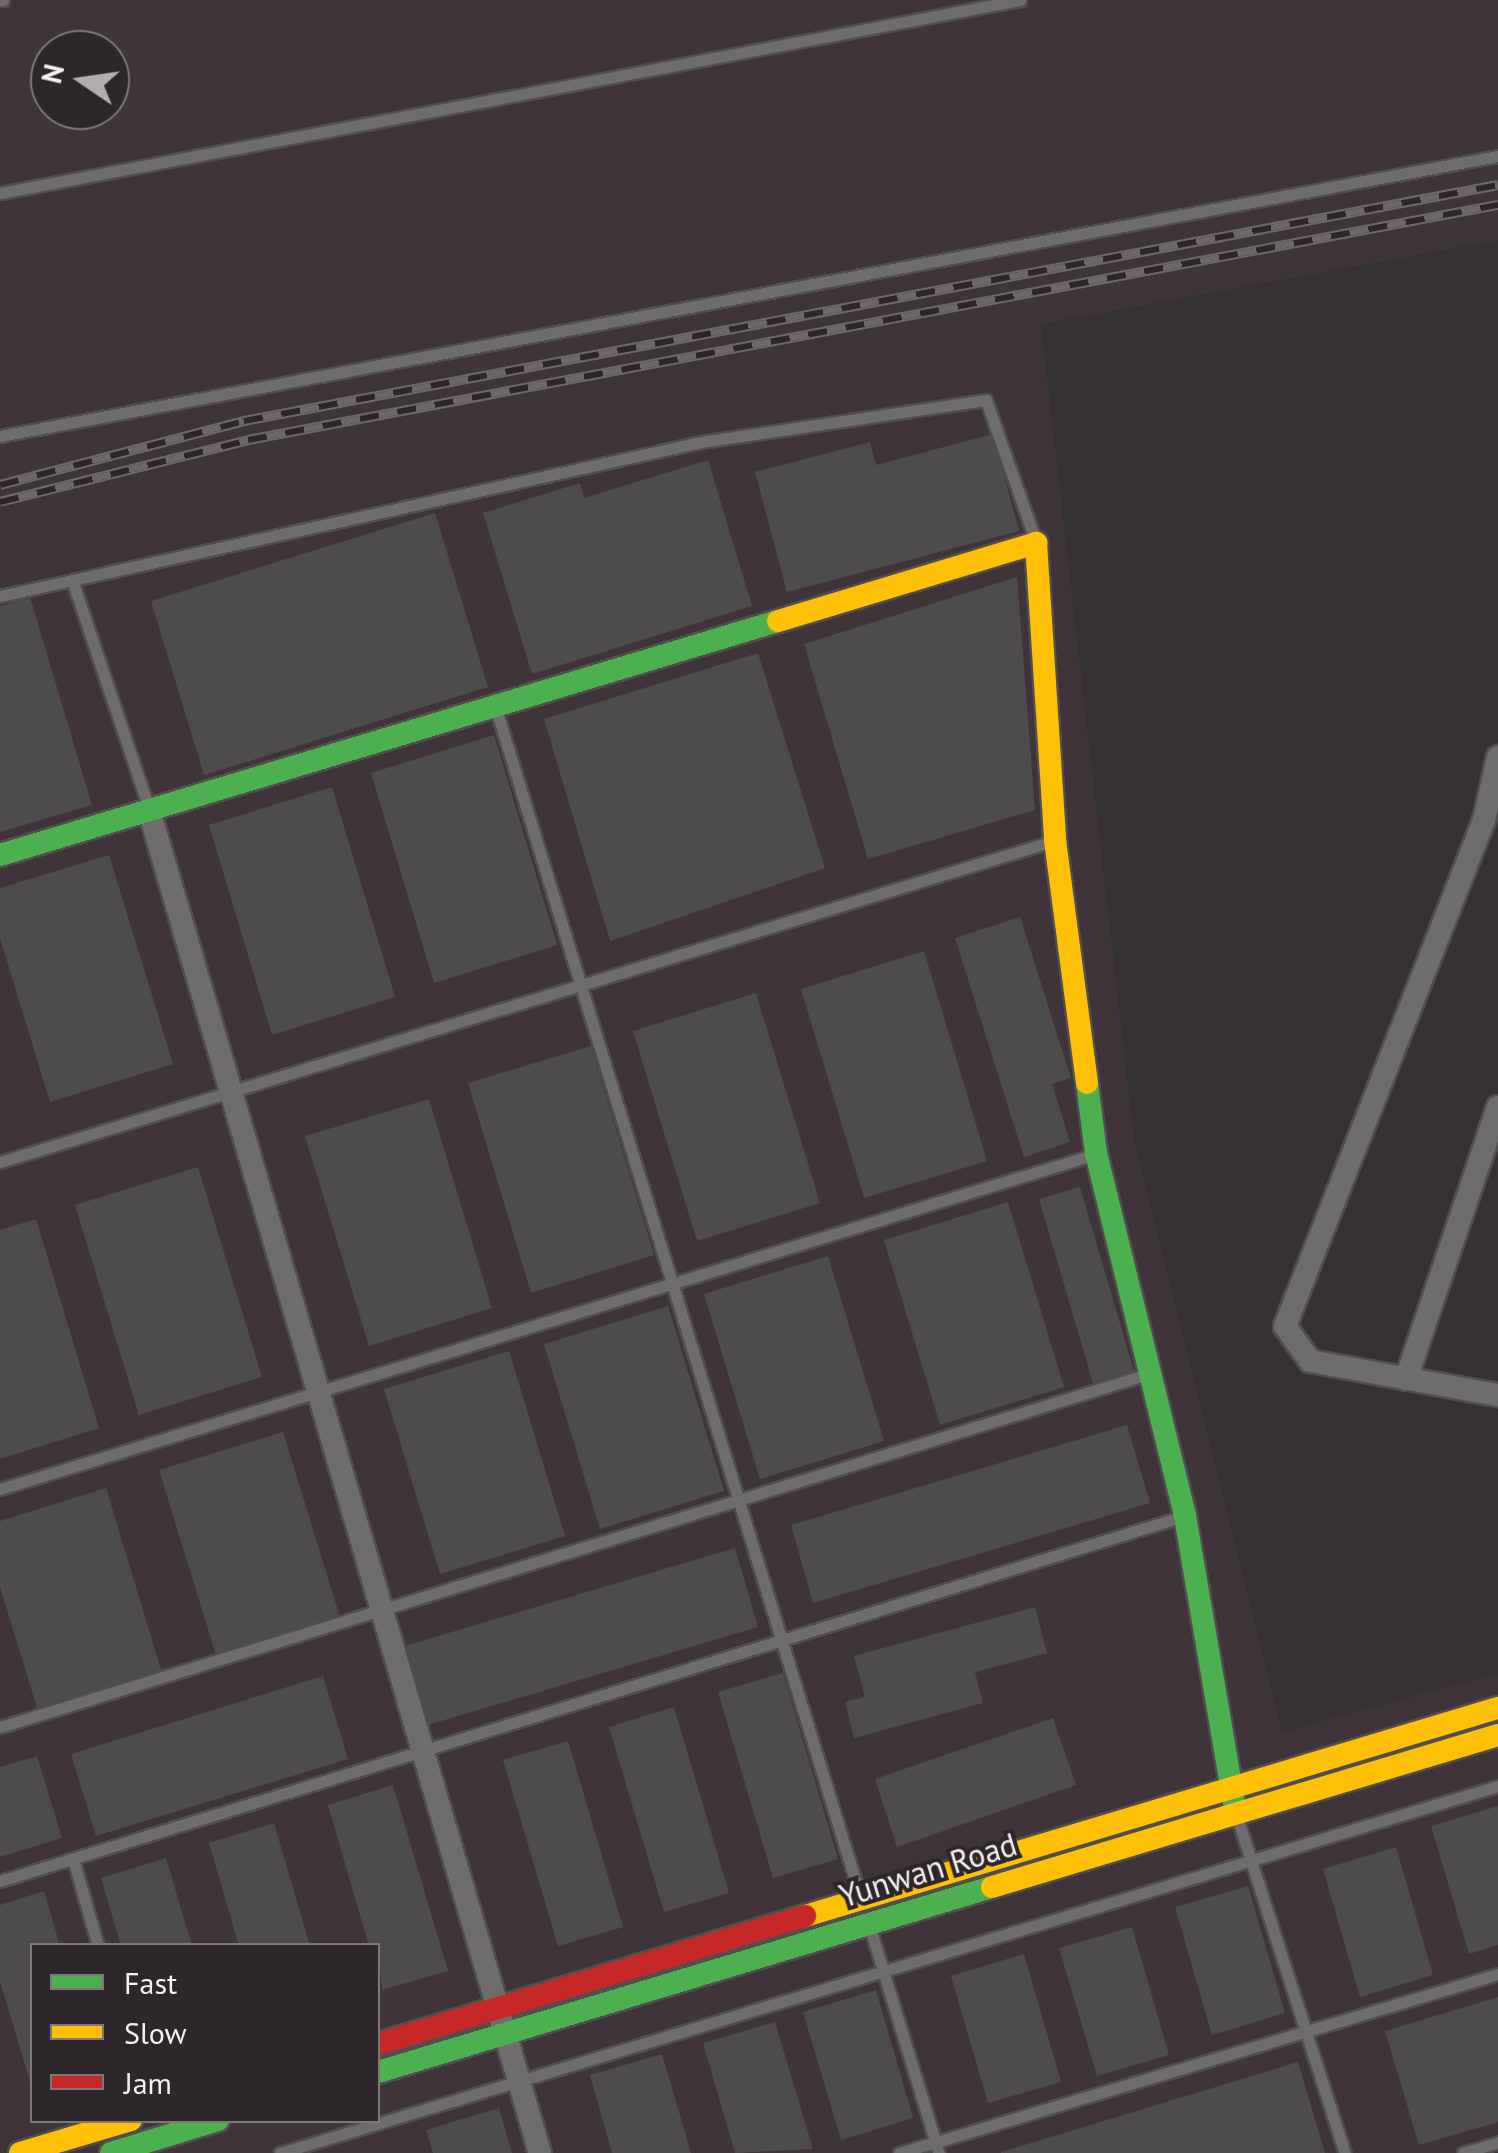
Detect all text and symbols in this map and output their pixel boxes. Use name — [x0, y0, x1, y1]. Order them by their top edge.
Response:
north arrow — [30, 30, 130, 130]
text: N — [32, 60, 72, 87]
street label: Yunwan Road — [835, 1825, 1021, 1915]
legend — [30, 1943, 380, 2123]
text: Fast — [124, 1963, 177, 2002]
text: Slow — [124, 2013, 187, 2052]
text: Jam — [124, 2063, 172, 2102]

